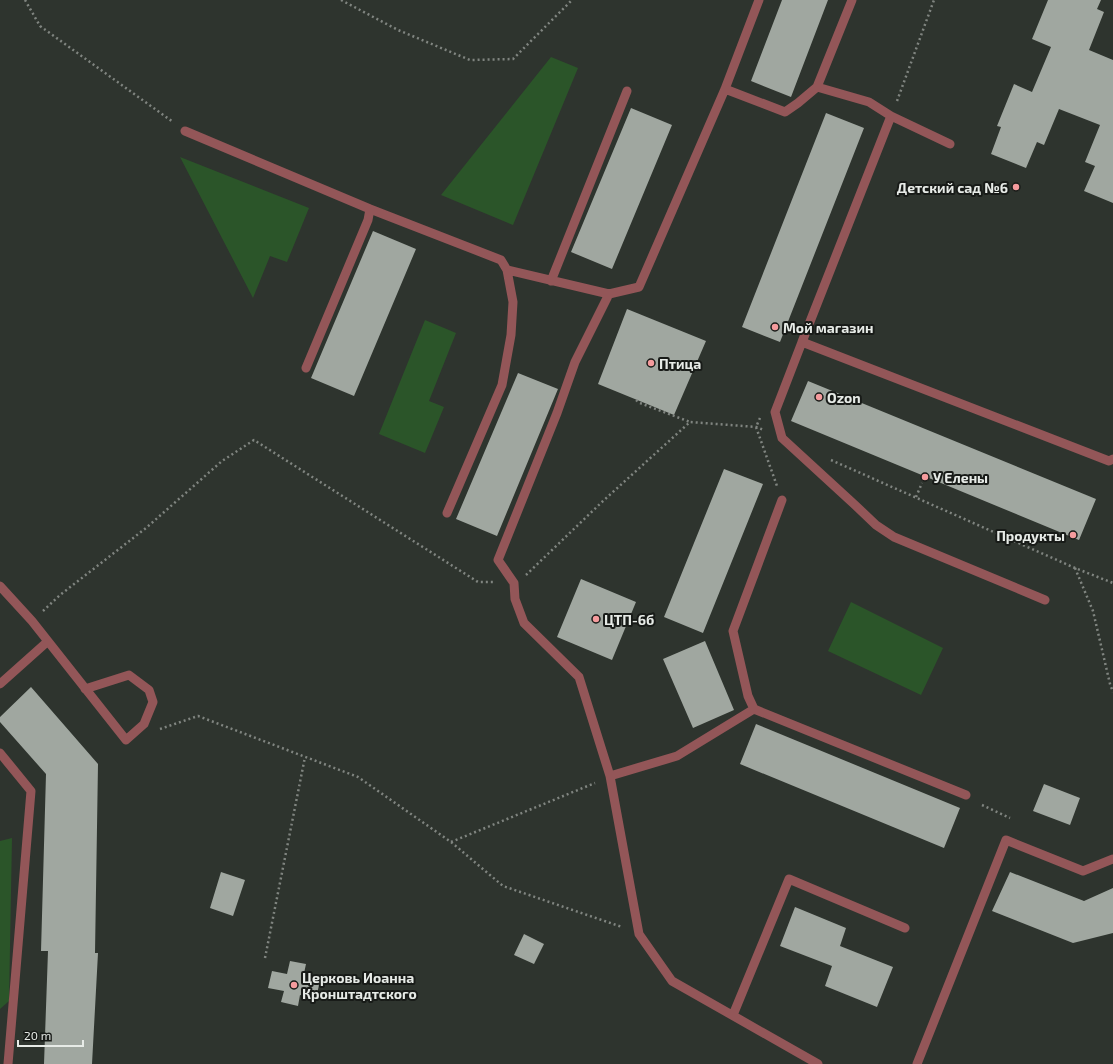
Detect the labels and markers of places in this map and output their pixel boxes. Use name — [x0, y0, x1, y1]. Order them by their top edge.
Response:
place label: Детский сад №6 — [897, 179, 1008, 196]
marker: Детский сад №6 — [1011, 182, 1021, 192]
place label: Мой магазин — [783, 319, 873, 336]
marker: Мой магазин — [770, 322, 780, 332]
place label: Птица — [659, 355, 701, 372]
marker: Птица — [646, 358, 656, 368]
place label: Ozon — [827, 389, 861, 406]
marker: Ozon — [814, 392, 824, 402]
place label: У Елены — [933, 469, 988, 486]
marker: У Елены — [920, 472, 930, 482]
place label: Продукты — [996, 527, 1065, 544]
marker: Продукты — [1068, 530, 1078, 540]
place label: ЦТП-6б — [604, 611, 654, 628]
marker: ЦТП-6б — [591, 614, 601, 624]
place label: Церковь Иоанна Кронштадтского — [302, 969, 417, 1002]
marker: Церковь Иоанна Кронштадтского — [289, 980, 299, 990]

